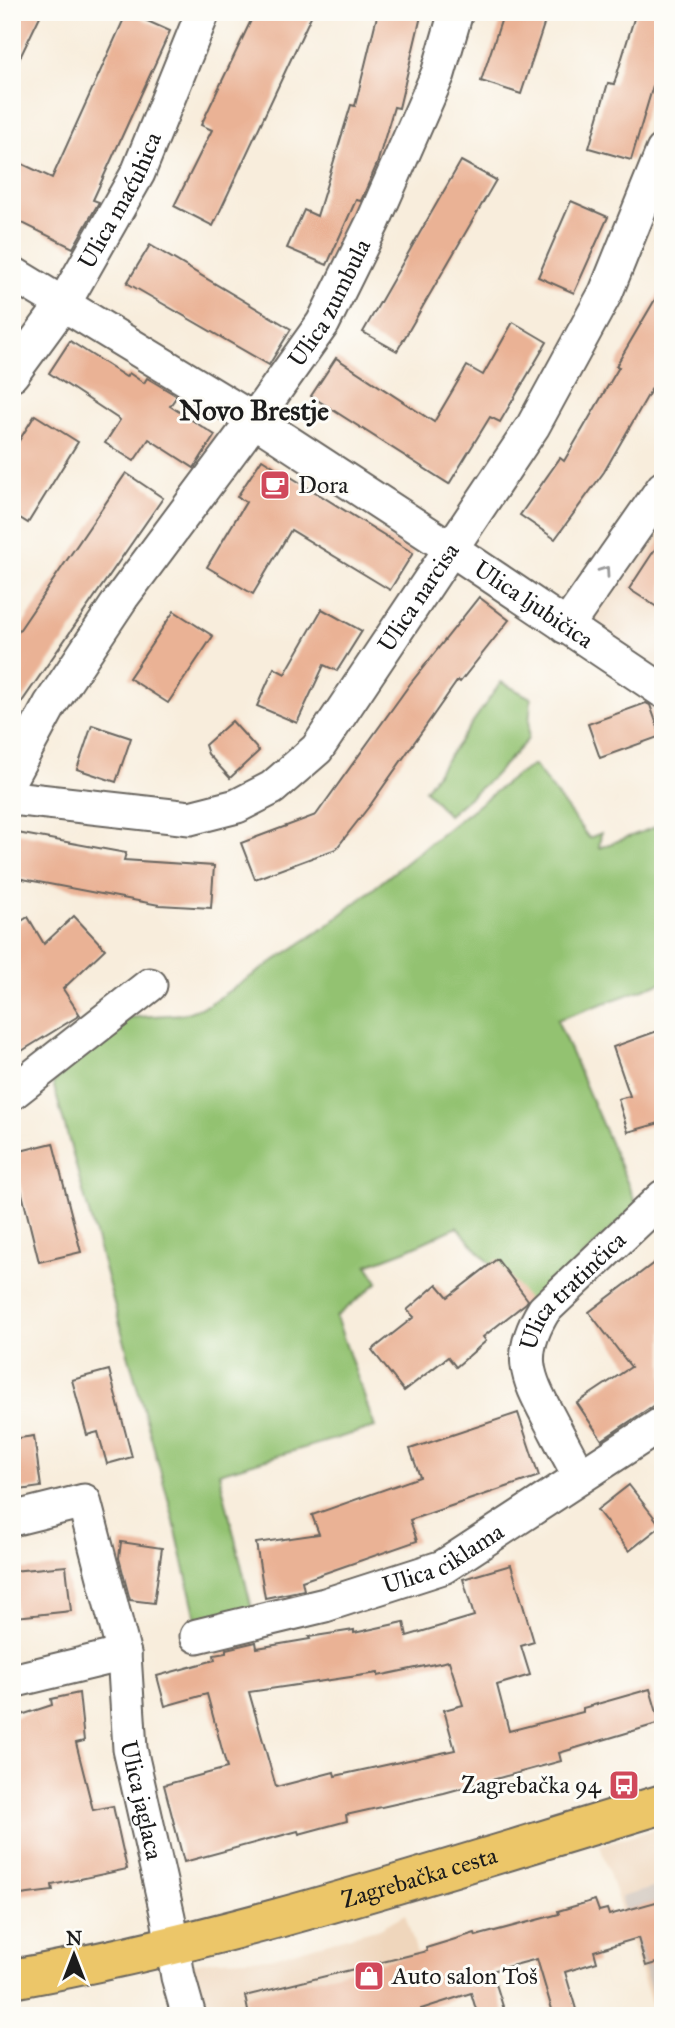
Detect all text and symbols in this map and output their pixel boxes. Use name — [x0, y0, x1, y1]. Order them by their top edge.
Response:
street label: Ulica maćuhica — [72, 127, 168, 274]
street label: Ulica zumbula — [282, 233, 378, 373]
district label: Novo Brestje — [179, 393, 329, 428]
cafe icon: Dora — [258, 468, 292, 502]
place label: Dora — [298, 470, 349, 500]
street label: Ulica narcisa — [371, 536, 466, 658]
street label: Ulica ljubičica — [468, 553, 600, 655]
one-way arrow — [597, 566, 609, 579]
street label: Ulica tratinčica — [513, 1225, 633, 1353]
street label: Ulica ciklama — [379, 1516, 510, 1601]
street label: Ulica jaglaca — [114, 1738, 170, 1864]
bus stop icon: Zagrebačka 94 — [607, 1768, 641, 1802]
place label: Zagrebačka 94 — [461, 1770, 602, 1800]
street label: Zagrebačka cesta — [338, 1840, 502, 1915]
north arrow — [38, 1920, 108, 1990]
text: N — [66, 1927, 82, 1950]
shop icon: Auto salon Toš — [352, 1959, 386, 1993]
place label: Auto salon Toš — [391, 1961, 538, 1991]

